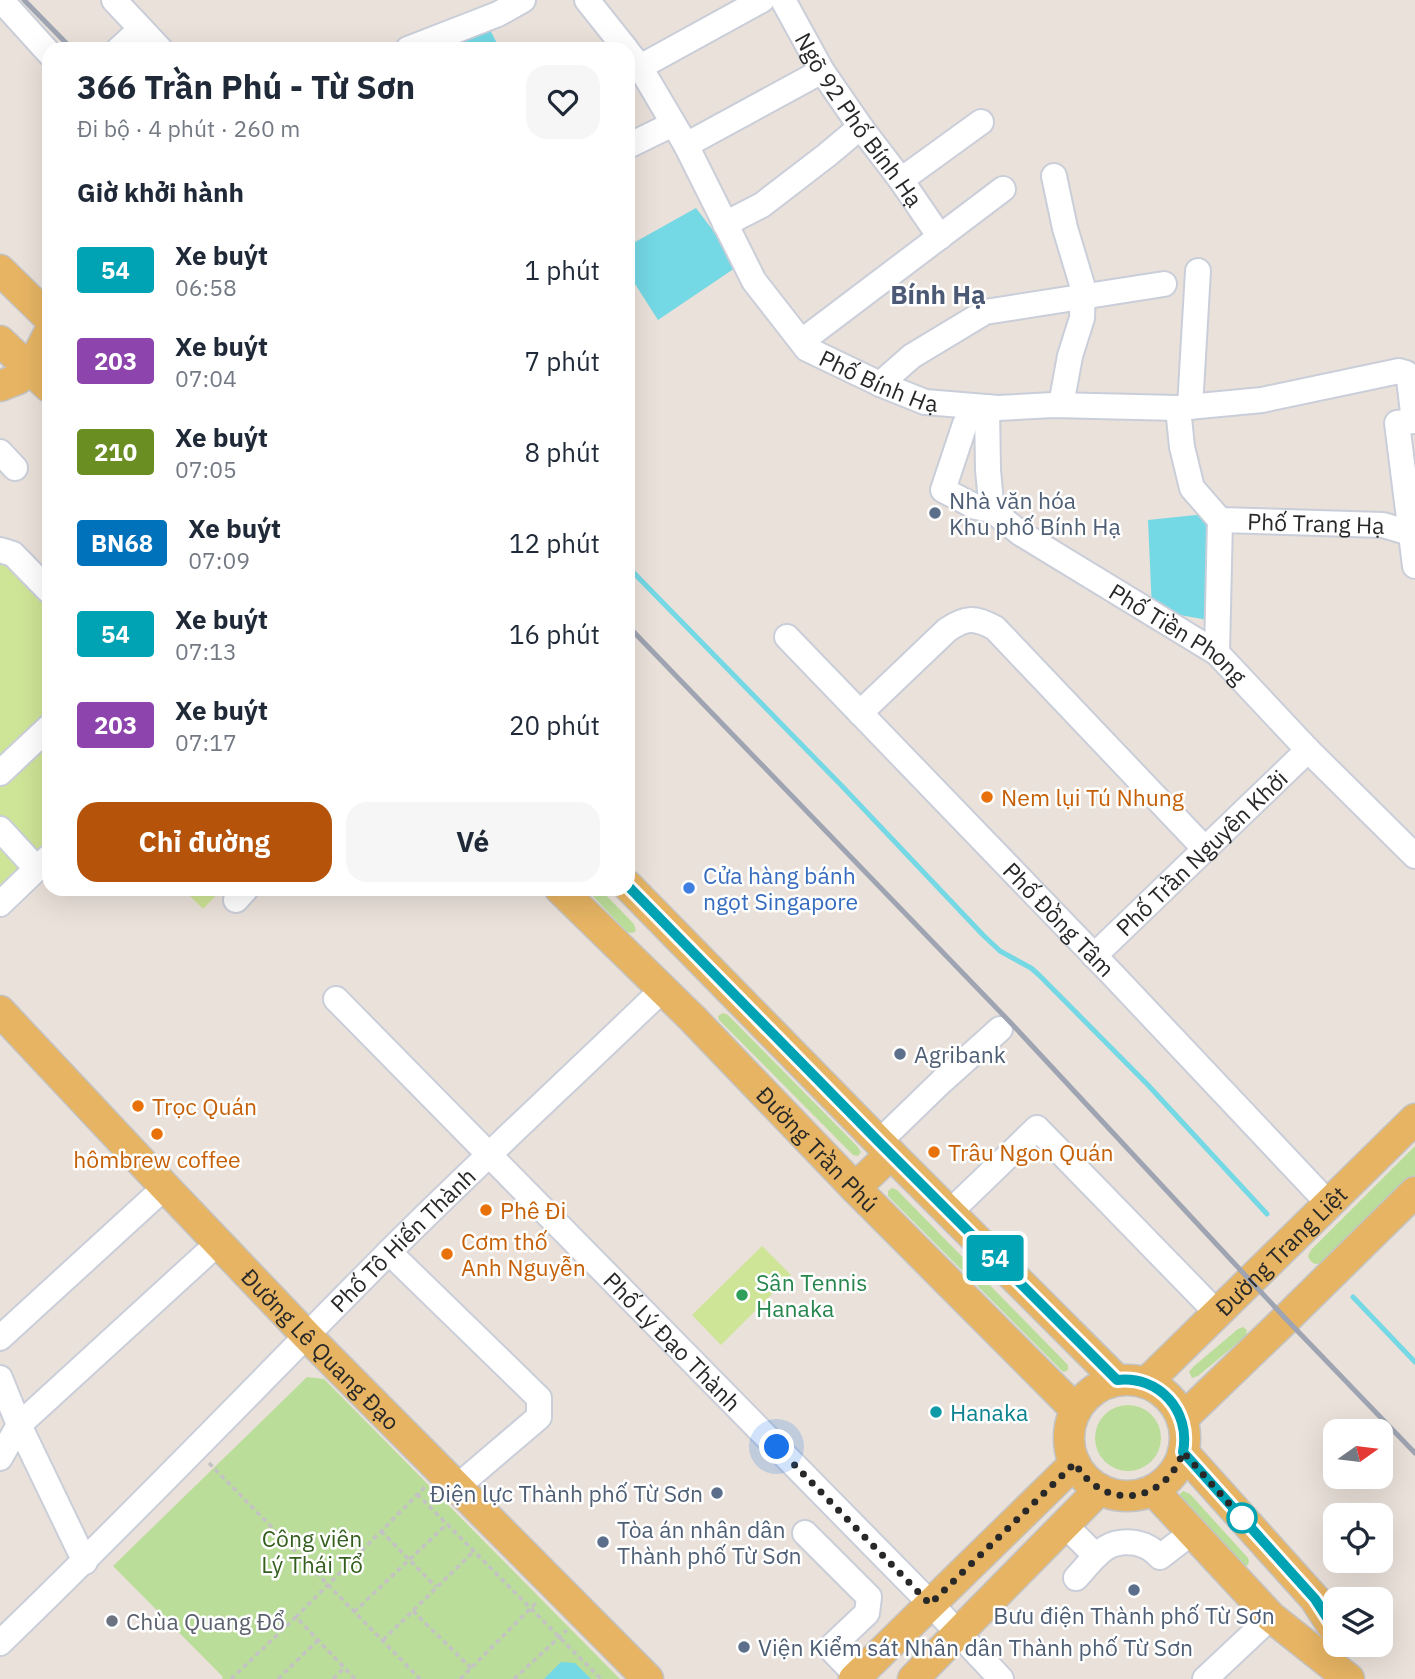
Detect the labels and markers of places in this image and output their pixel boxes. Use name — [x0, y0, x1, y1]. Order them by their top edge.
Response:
place label: Nhà văn hóa Khu phố Bính Hạ — [949, 485, 1121, 541]
marker: Nhà văn hóa Khu phố Bính Hạ — [927, 505, 943, 521]
place label: Nem lụi Tú Nhung — [1001, 782, 1184, 812]
marker: Nem lụi Tú Nhung — [979, 789, 995, 805]
place label: Cửa hàng bánh ngọt Singapore — [703, 860, 858, 916]
marker: Cửa hàng bánh ngọt Singapore — [681, 880, 697, 896]
place label: Agribank — [914, 1039, 1006, 1069]
marker: Agribank — [892, 1046, 908, 1062]
place label: Trọc Quán — [152, 1091, 257, 1121]
marker: Trọc Quán — [130, 1098, 146, 1114]
marker: hômbrew coffee — [149, 1126, 165, 1142]
place label: Trâu Ngon Quán — [948, 1137, 1114, 1167]
place label: hômbrew coffee — [73, 1144, 241, 1174]
marker: Trâu Ngon Quán — [926, 1144, 942, 1160]
place label: Phê Đi — [500, 1195, 566, 1225]
marker: Phê Đi — [478, 1202, 494, 1218]
place label: Cơm thố Anh Nguyễn — [461, 1226, 586, 1282]
marker: Cơm thố Anh Nguyễn — [439, 1246, 455, 1262]
place label: Sân Tennis Hanaka — [756, 1267, 868, 1323]
marker: Sân Tennis Hanaka — [734, 1287, 750, 1303]
place label: Hanaka — [950, 1397, 1028, 1427]
marker: Hanaka — [928, 1404, 944, 1420]
place label: Điện lực Thành phố Từ Sơn — [430, 1478, 703, 1508]
marker: Điện lực Thành phố Từ Sơn — [709, 1485, 725, 1501]
unlabelled marker — [1227, 1503, 1257, 1533]
place label: Tòa án nhân dân Thành phố Từ Sơn — [617, 1514, 802, 1570]
marker: Tòa án nhân dân Thành phố Từ Sơn — [595, 1534, 611, 1550]
marker: Bưu điện Thành phố Từ Sơn — [1126, 1582, 1142, 1598]
place label: Bưu điện Thành phố Từ Sơn — [993, 1600, 1275, 1630]
place label: Chùa Quang Đổ — [126, 1606, 285, 1636]
marker: Chùa Quang Đổ — [104, 1613, 120, 1629]
place label: Viện Kiểm sát Nhân dân Thành phố Từ Sơn — [758, 1632, 1193, 1662]
marker: Viện Kiểm sát Nhân dân Thành phố Từ Sơn — [736, 1639, 752, 1655]

